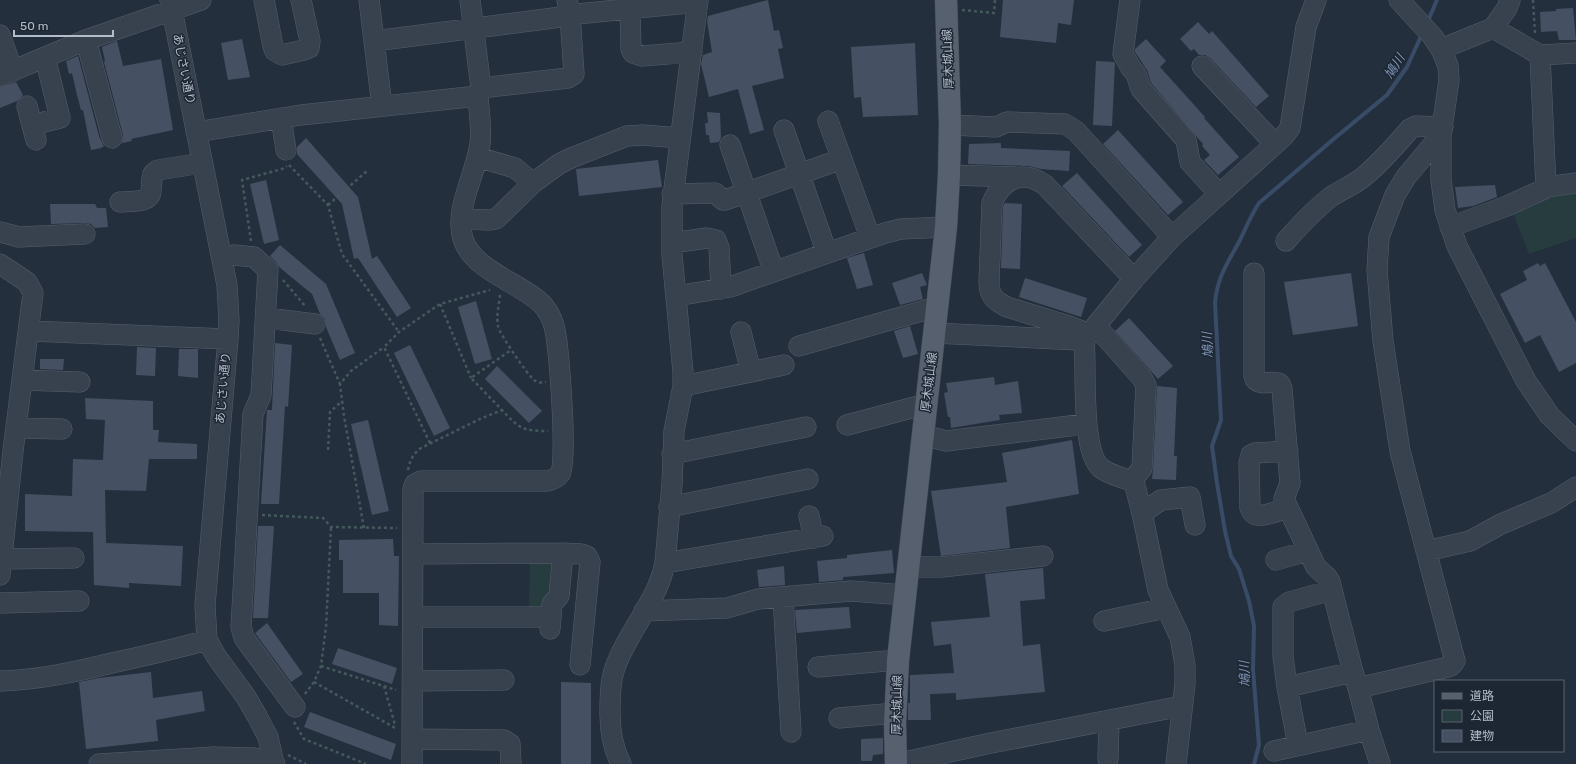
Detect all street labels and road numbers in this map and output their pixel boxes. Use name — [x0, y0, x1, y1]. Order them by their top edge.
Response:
street label: 厚木城山線 — [940, 29, 956, 89]
street label: あじさい通り — [170, 32, 198, 106]
street label: 厚木城山線 — [918, 351, 940, 413]
street label: あじさい通り — [213, 352, 233, 424]
street label: 厚木城山線 — [889, 675, 905, 735]

